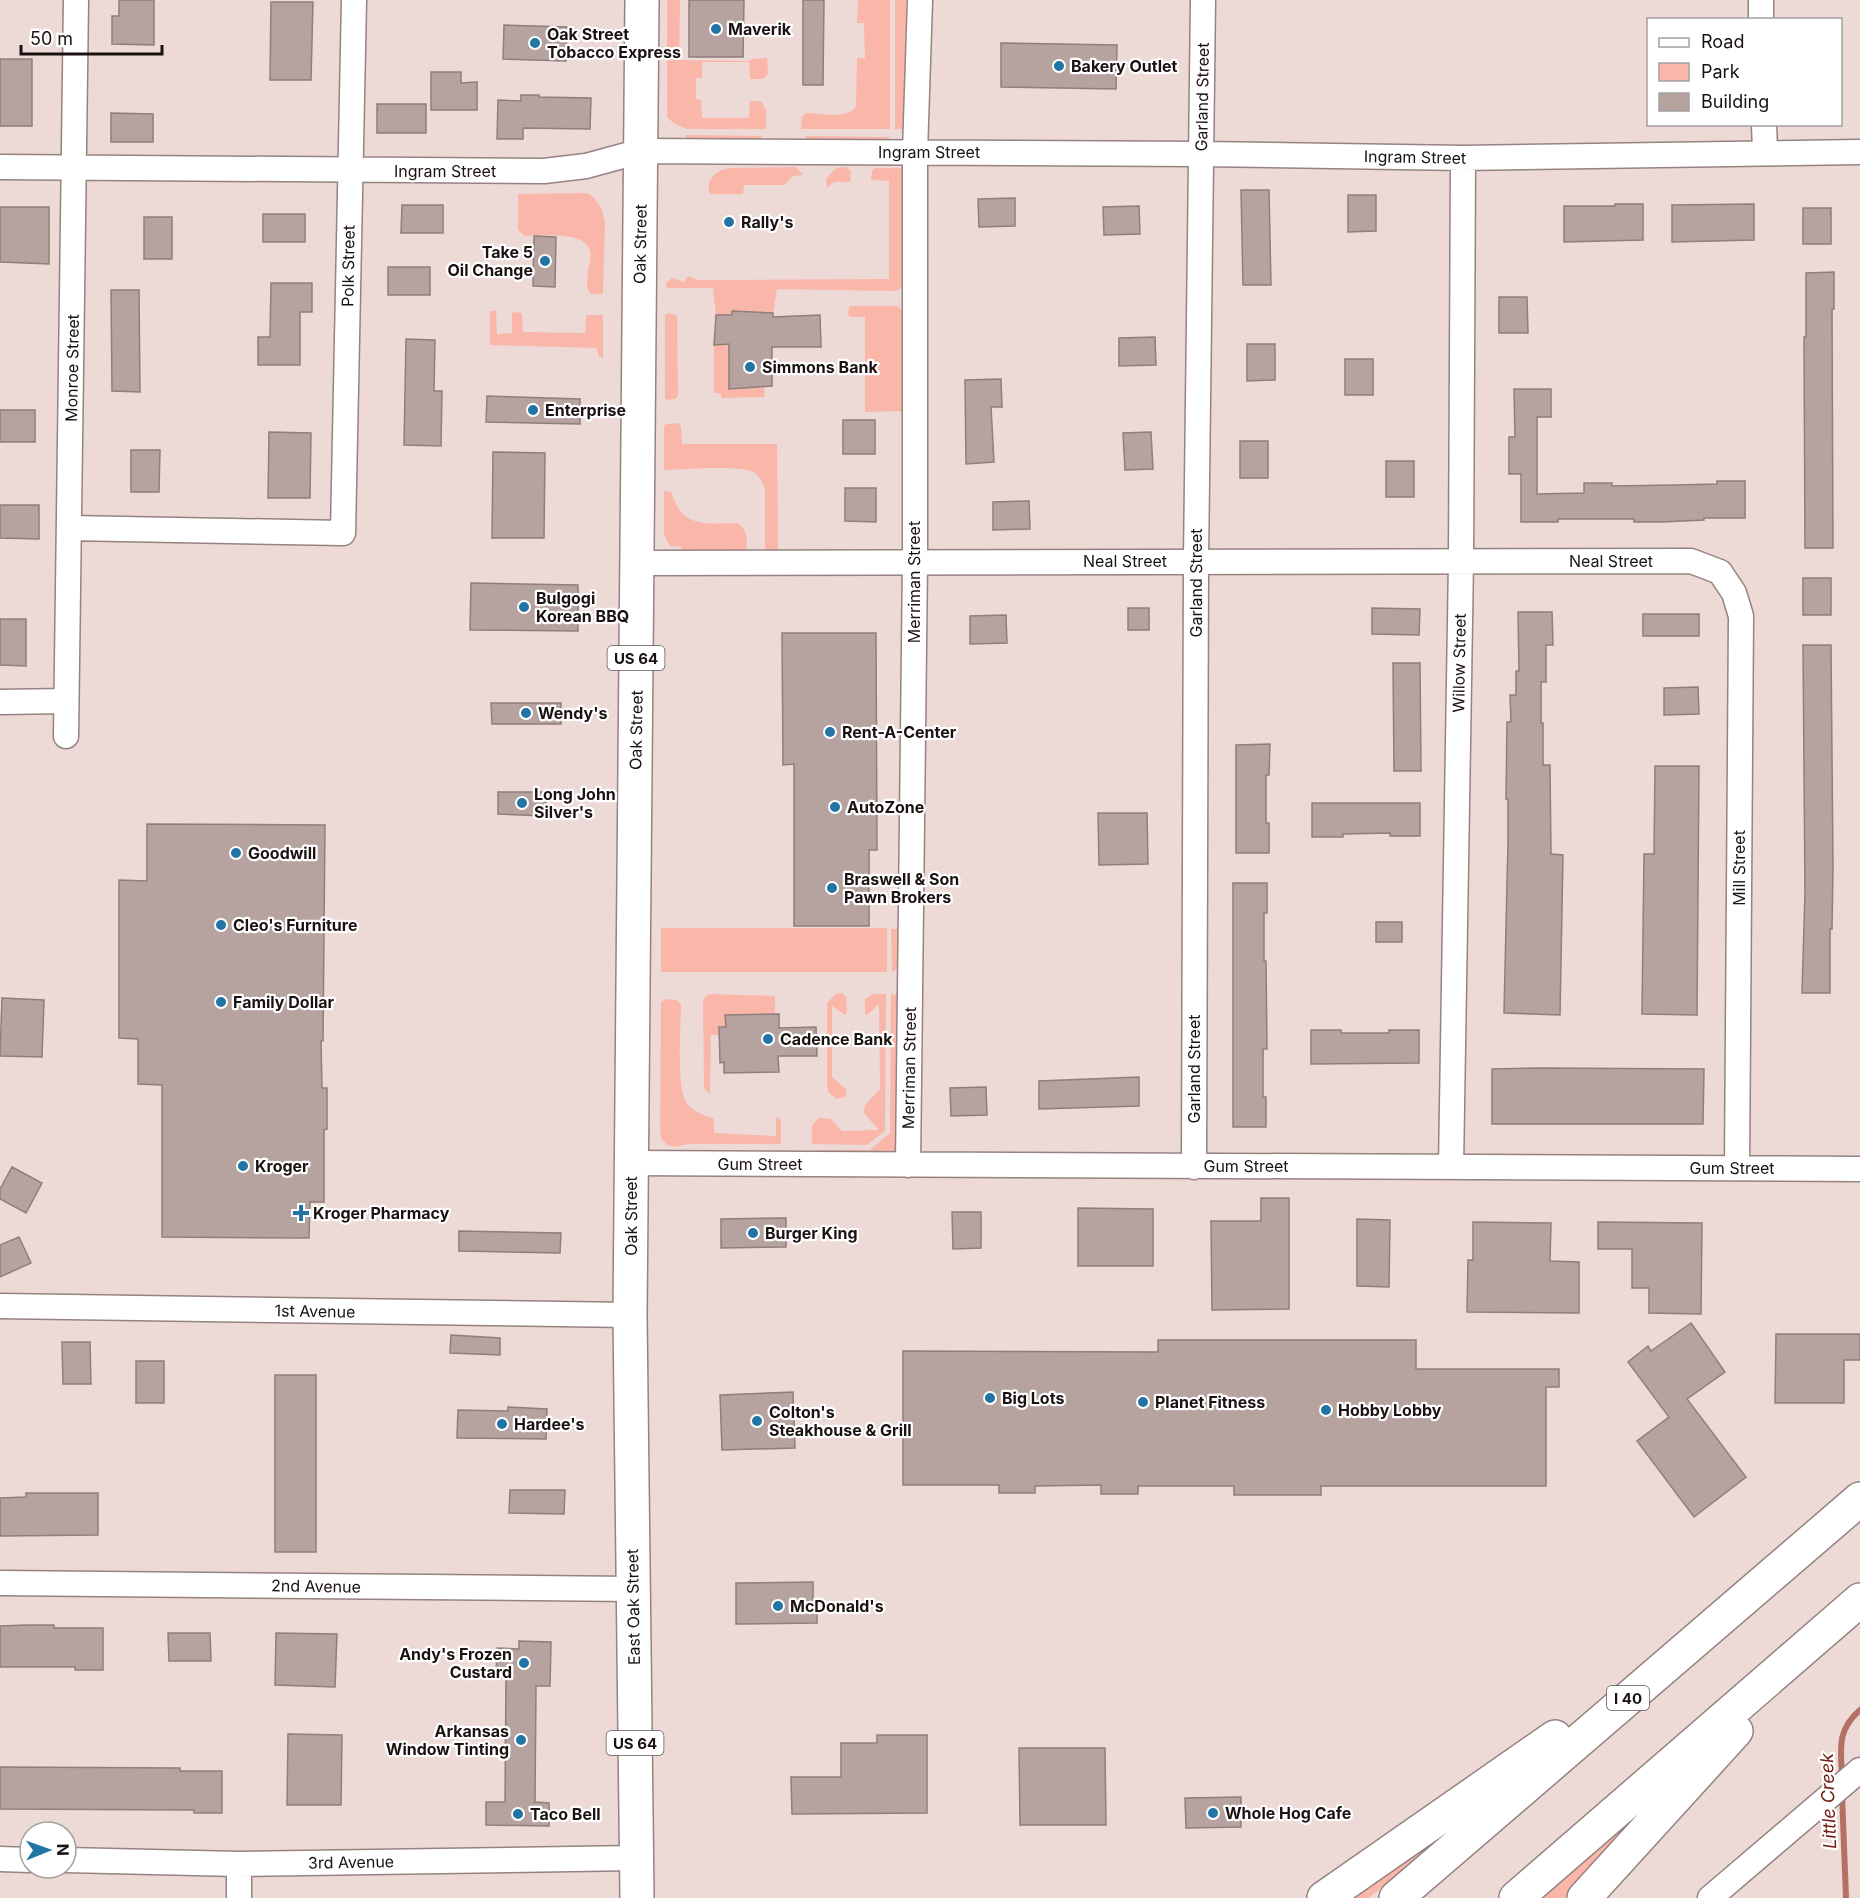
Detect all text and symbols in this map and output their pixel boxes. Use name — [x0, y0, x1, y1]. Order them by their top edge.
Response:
scale bar — [21, 18, 162, 56]
legend — [1647, 18, 1842, 126]
place label: Maverik — [728, 19, 792, 39]
marker: Maverik — [709, 22, 723, 36]
place label: Oak Street Tobacco Express — [547, 24, 681, 62]
text: 50 m — [30, 28, 73, 49]
text: Road — [1701, 31, 1744, 52]
marker: Oak Street Tobacco Express — [528, 36, 542, 50]
street label: Garland Street — [1191, 42, 1213, 152]
place label: Bakery Outlet — [1071, 56, 1178, 76]
marker: Bakery Outlet — [1052, 59, 1066, 73]
text: Park — [1701, 61, 1740, 82]
text: Building — [1701, 91, 1769, 112]
street label: Ingram Street — [878, 142, 980, 162]
street label: Ingram Street — [1364, 146, 1466, 168]
street label: Ingram Street — [394, 161, 496, 181]
street label: Oak Street — [629, 204, 651, 284]
place label: Rally's — [741, 212, 793, 232]
marker: Rally's — [722, 215, 736, 229]
street label: Polk Street — [337, 225, 359, 307]
place label: Take 5 Oil Change — [448, 242, 533, 280]
marker: Take 5 Oil Change — [538, 254, 552, 268]
street label: Monroe Street — [61, 314, 83, 422]
place label: Simmons Bank — [762, 357, 878, 377]
marker: Simmons Bank — [743, 360, 757, 374]
place label: Enterprise — [545, 400, 626, 420]
marker: Enterprise — [526, 403, 540, 417]
street label: Merriman Street — [904, 521, 924, 643]
street label: Garland Street — [1186, 529, 1206, 637]
street label: Neal Street — [1083, 551, 1167, 571]
street label: Neal Street — [1569, 551, 1653, 571]
place label: Bulgogi Korean BBQ — [536, 588, 629, 626]
marker: Bulgogi Korean BBQ — [517, 600, 531, 614]
street label: Willow Street — [1448, 613, 1470, 713]
road number: US 64 — [608, 646, 664, 670]
street label: Oak Street — [625, 690, 647, 770]
place label: Wendy's — [538, 703, 607, 723]
marker: Wendy's — [519, 706, 533, 720]
place label: Rent-A-Center — [842, 722, 957, 742]
marker: Rent-A-Center — [823, 725, 837, 739]
place label: Long John Silver's — [534, 784, 616, 822]
marker: Long John Silver's — [515, 796, 529, 810]
place label: AutoZone — [847, 797, 924, 817]
marker: AutoZone — [828, 800, 842, 814]
street label: Mill Street — [1729, 830, 1749, 906]
place label: Goodwill — [248, 843, 316, 863]
marker: Goodwill — [229, 846, 243, 860]
place label: Braswell & Son Pawn Brokers — [844, 869, 959, 907]
marker: Braswell & Son Pawn Brokers — [825, 881, 839, 895]
place label: Cleo's Furniture — [233, 915, 357, 935]
marker: Cleo's Furniture — [214, 918, 228, 932]
place label: Family Dollar — [233, 992, 335, 1012]
marker: Family Dollar — [214, 995, 228, 1009]
street label: Merriman Street — [898, 1007, 920, 1129]
street label: Garland Street — [1184, 1015, 1204, 1123]
place label: Cadence Bank — [780, 1029, 893, 1049]
marker: Cadence Bank — [761, 1032, 775, 1046]
street label: Gum Street — [717, 1154, 803, 1174]
place label: Kroger — [255, 1156, 309, 1176]
street label: Gum Street — [1203, 1156, 1289, 1176]
street label: Gum Street — [1689, 1158, 1775, 1178]
marker: Kroger — [236, 1159, 250, 1173]
street label: Oak Street — [621, 1176, 641, 1256]
place label: Kroger Pharmacy — [313, 1203, 450, 1223]
marker: Kroger Pharmacy — [294, 1206, 308, 1220]
place label: Burger King — [765, 1223, 858, 1243]
marker: Burger King — [746, 1226, 760, 1240]
street label: 1st Avenue — [274, 1300, 356, 1322]
place label: Big Lots — [1002, 1388, 1064, 1408]
marker: Big Lots — [983, 1391, 997, 1405]
place label: Planet Fitness — [1155, 1392, 1265, 1412]
marker: Planet Fitness — [1136, 1395, 1150, 1409]
place label: Hobby Lobby — [1338, 1400, 1442, 1420]
place label: Colton's Steakhouse & Grill — [769, 1402, 912, 1440]
marker: Hobby Lobby — [1319, 1403, 1333, 1417]
place label: Hardee's — [514, 1414, 584, 1434]
marker: Colton's Steakhouse & Grill — [750, 1414, 764, 1428]
marker: Hardee's — [495, 1417, 509, 1431]
street label: East Oak Street — [622, 1549, 644, 1665]
street label: 2nd Avenue — [271, 1575, 361, 1597]
place label: McDonald's — [790, 1596, 884, 1616]
marker: McDonald's — [771, 1599, 785, 1613]
place label: Andy's Frozen Custard — [399, 1644, 512, 1682]
marker: Andy's Frozen Custard — [517, 1656, 531, 1670]
road number: I 40 — [1607, 1686, 1649, 1710]
place label: Arkansas Window Tinting — [386, 1721, 509, 1759]
road number: US 64 — [606, 1731, 664, 1755]
marker: Arkansas Window Tinting — [514, 1733, 528, 1747]
water label: Little Creek — [1816, 1752, 1840, 1849]
place label: Whole Hog Cafe — [1225, 1803, 1351, 1823]
place label: Taco Bell — [530, 1804, 601, 1824]
marker: Whole Hog Cafe — [1206, 1806, 1220, 1820]
marker: Taco Bell — [511, 1807, 525, 1821]
north arrow — [18, 1820, 78, 1880]
text: N — [53, 1843, 73, 1856]
street label: 3rd Avenue — [308, 1851, 394, 1873]

